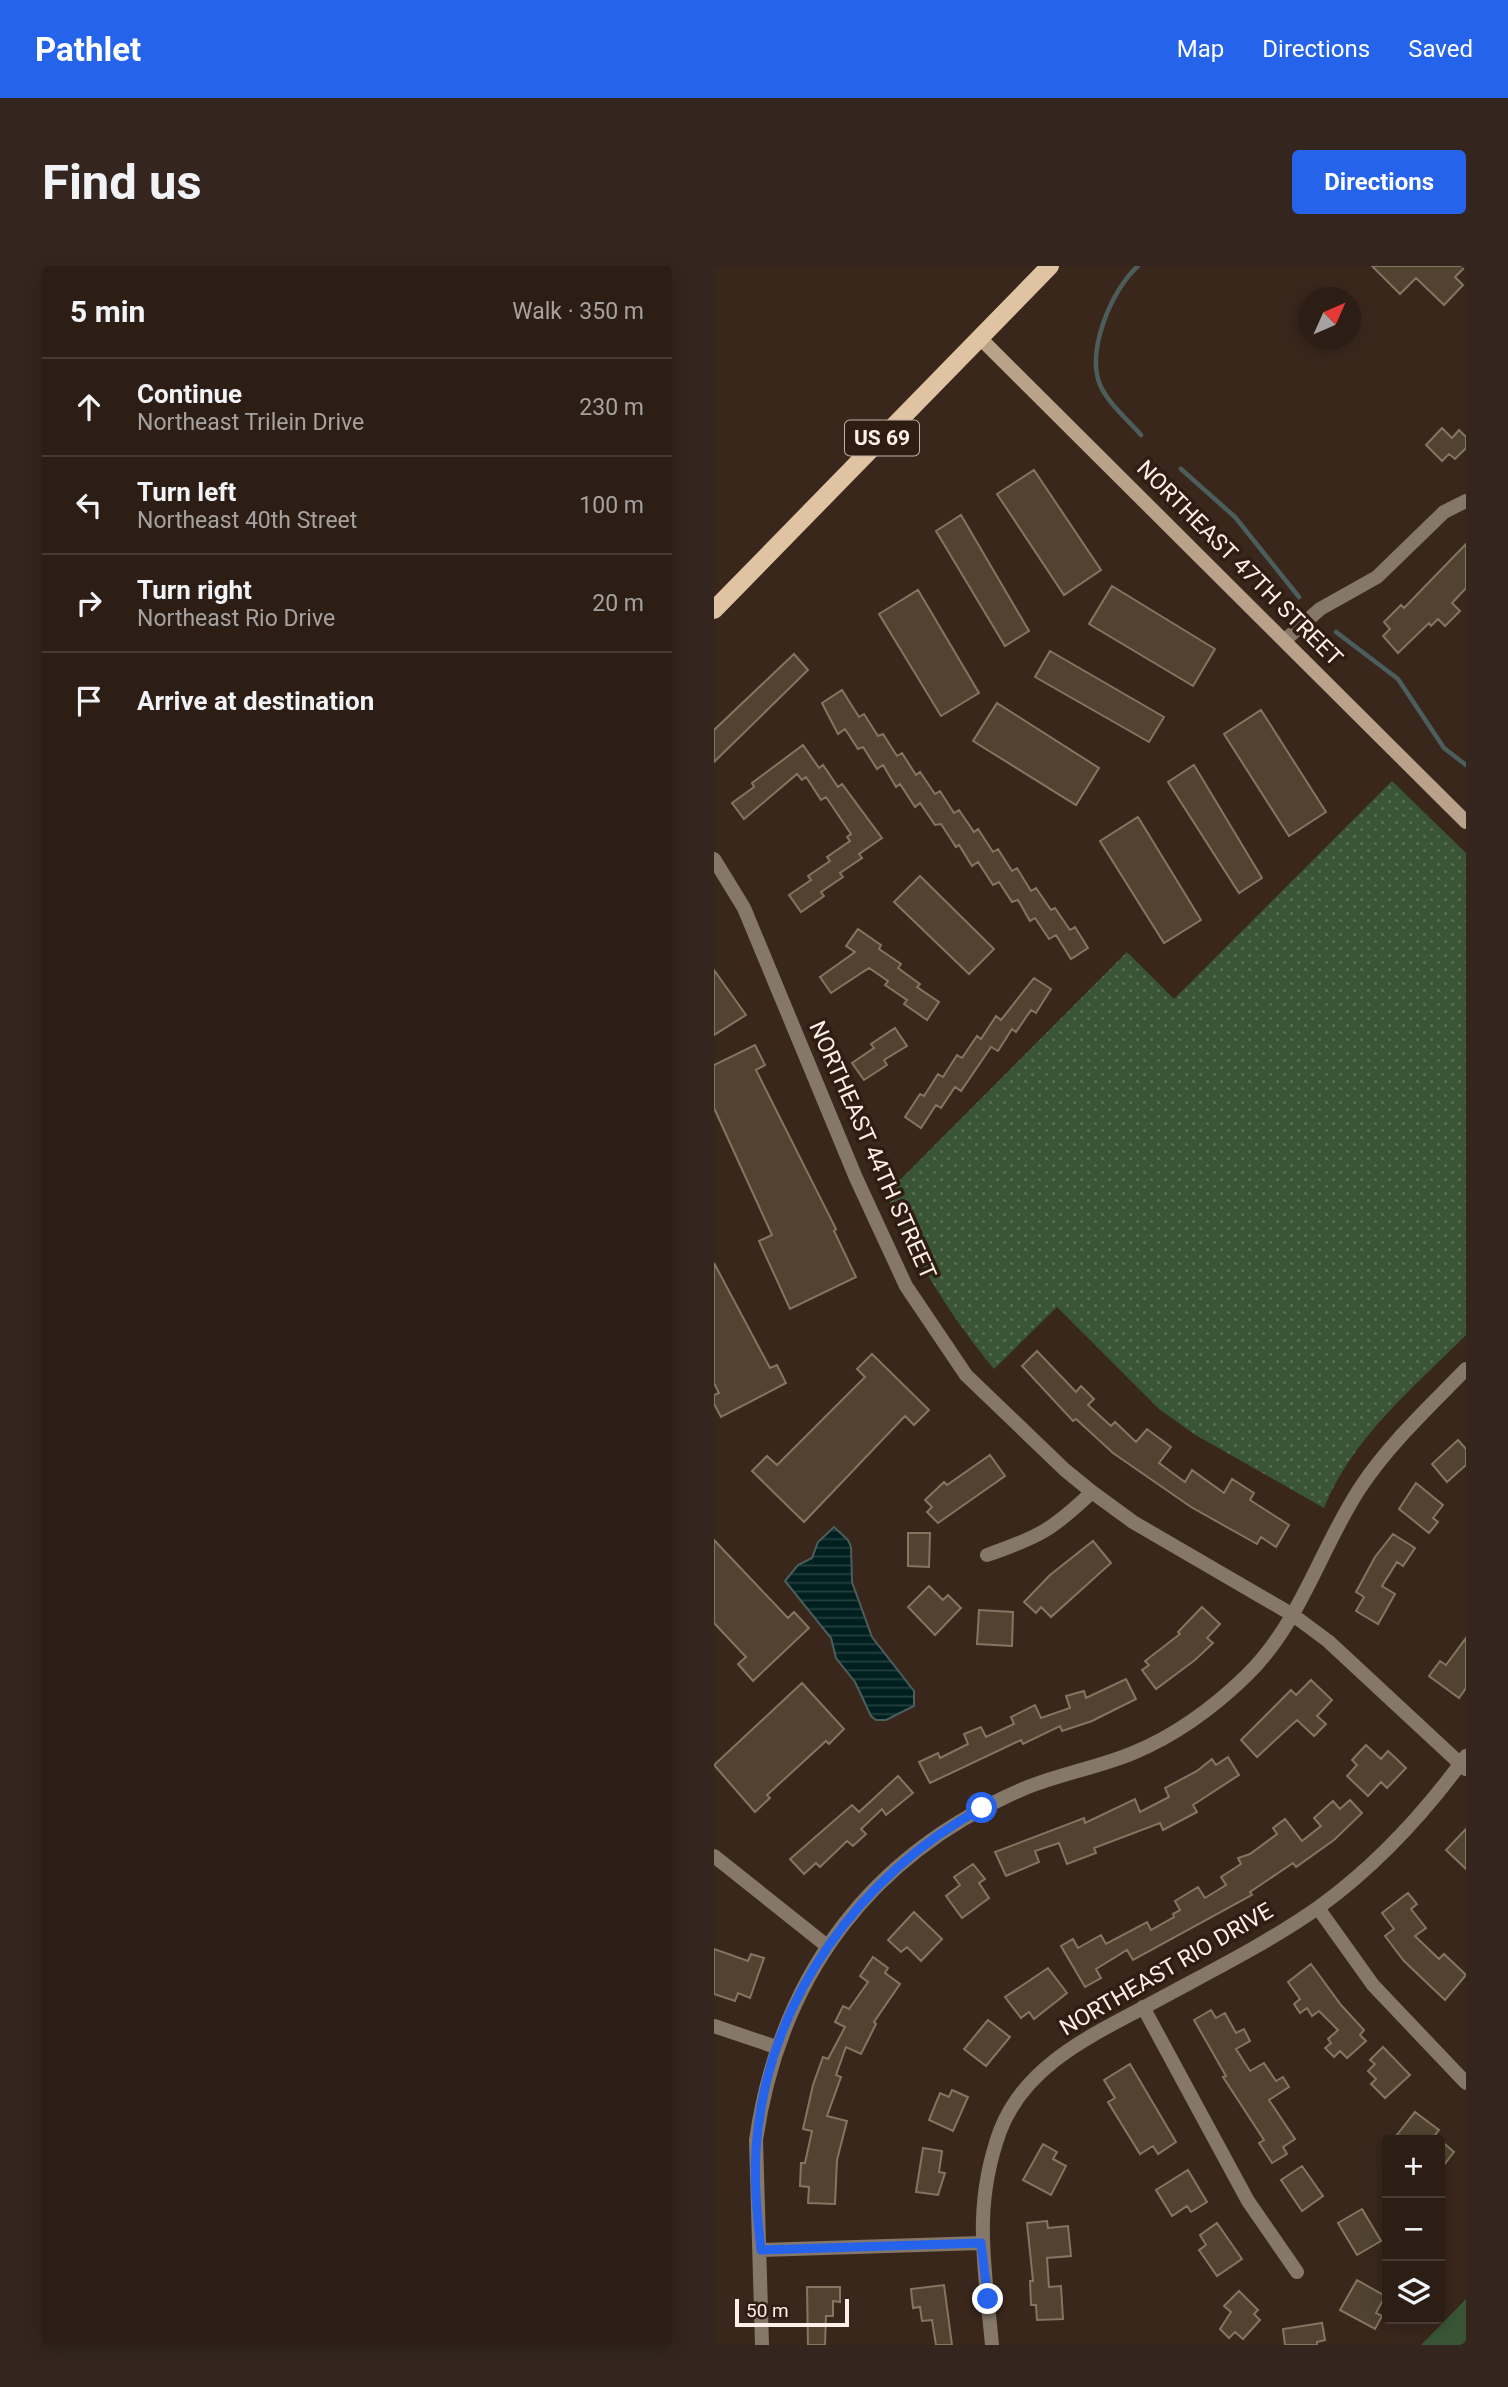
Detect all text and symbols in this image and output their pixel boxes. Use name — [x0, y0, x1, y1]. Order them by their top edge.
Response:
text: Pathlet — [35, 30, 141, 69]
text: Map — [1177, 35, 1224, 63]
text: Directions — [1262, 35, 1370, 63]
text: Saved — [1408, 35, 1473, 63]
button: Directions — [1292, 150, 1466, 214]
text: Find us — [42, 154, 202, 211]
north arrow — [1298, 287, 1361, 350]
text: 5 min — [70, 294, 145, 329]
text: Walk · 350 m — [512, 298, 644, 325]
text: Continue — [137, 379, 242, 409]
icon: ahead — [70, 388, 108, 426]
text: 230 m — [579, 394, 644, 421]
text: Northeast Trilein Drive — [137, 409, 364, 436]
road number: US 69 — [845, 420, 919, 456]
street label: NORTHEAST 47TH STREET — [1131, 455, 1348, 672]
text: Turn left — [137, 477, 236, 507]
icon: left — [70, 486, 108, 524]
text: 100 m — [579, 492, 644, 519]
text: Northeast 40th Street — [137, 507, 357, 534]
text: Turn right — [137, 575, 252, 605]
icon: right — [70, 584, 108, 622]
text: 20 m — [592, 590, 644, 617]
text: Northeast Rio Drive — [137, 605, 335, 632]
icon: arrive — [70, 682, 108, 720]
text: Arrive at destination — [137, 686, 374, 716]
street label: NORTHEAST 44TH STREET — [803, 1017, 942, 1284]
route start — [966, 1792, 997, 1823]
street label: NORTHEAST RIO DRIVE — [1055, 1897, 1278, 2042]
map controls — [1382, 2135, 1445, 2324]
button: + — [1382, 2135, 1445, 2198]
button: − — [1382, 2198, 1445, 2261]
button: layers — [1382, 2261, 1445, 2324]
route end — [972, 2283, 1003, 2314]
scale bar — [735, 2296, 849, 2328]
text: 50 m — [746, 2299, 789, 2322]

